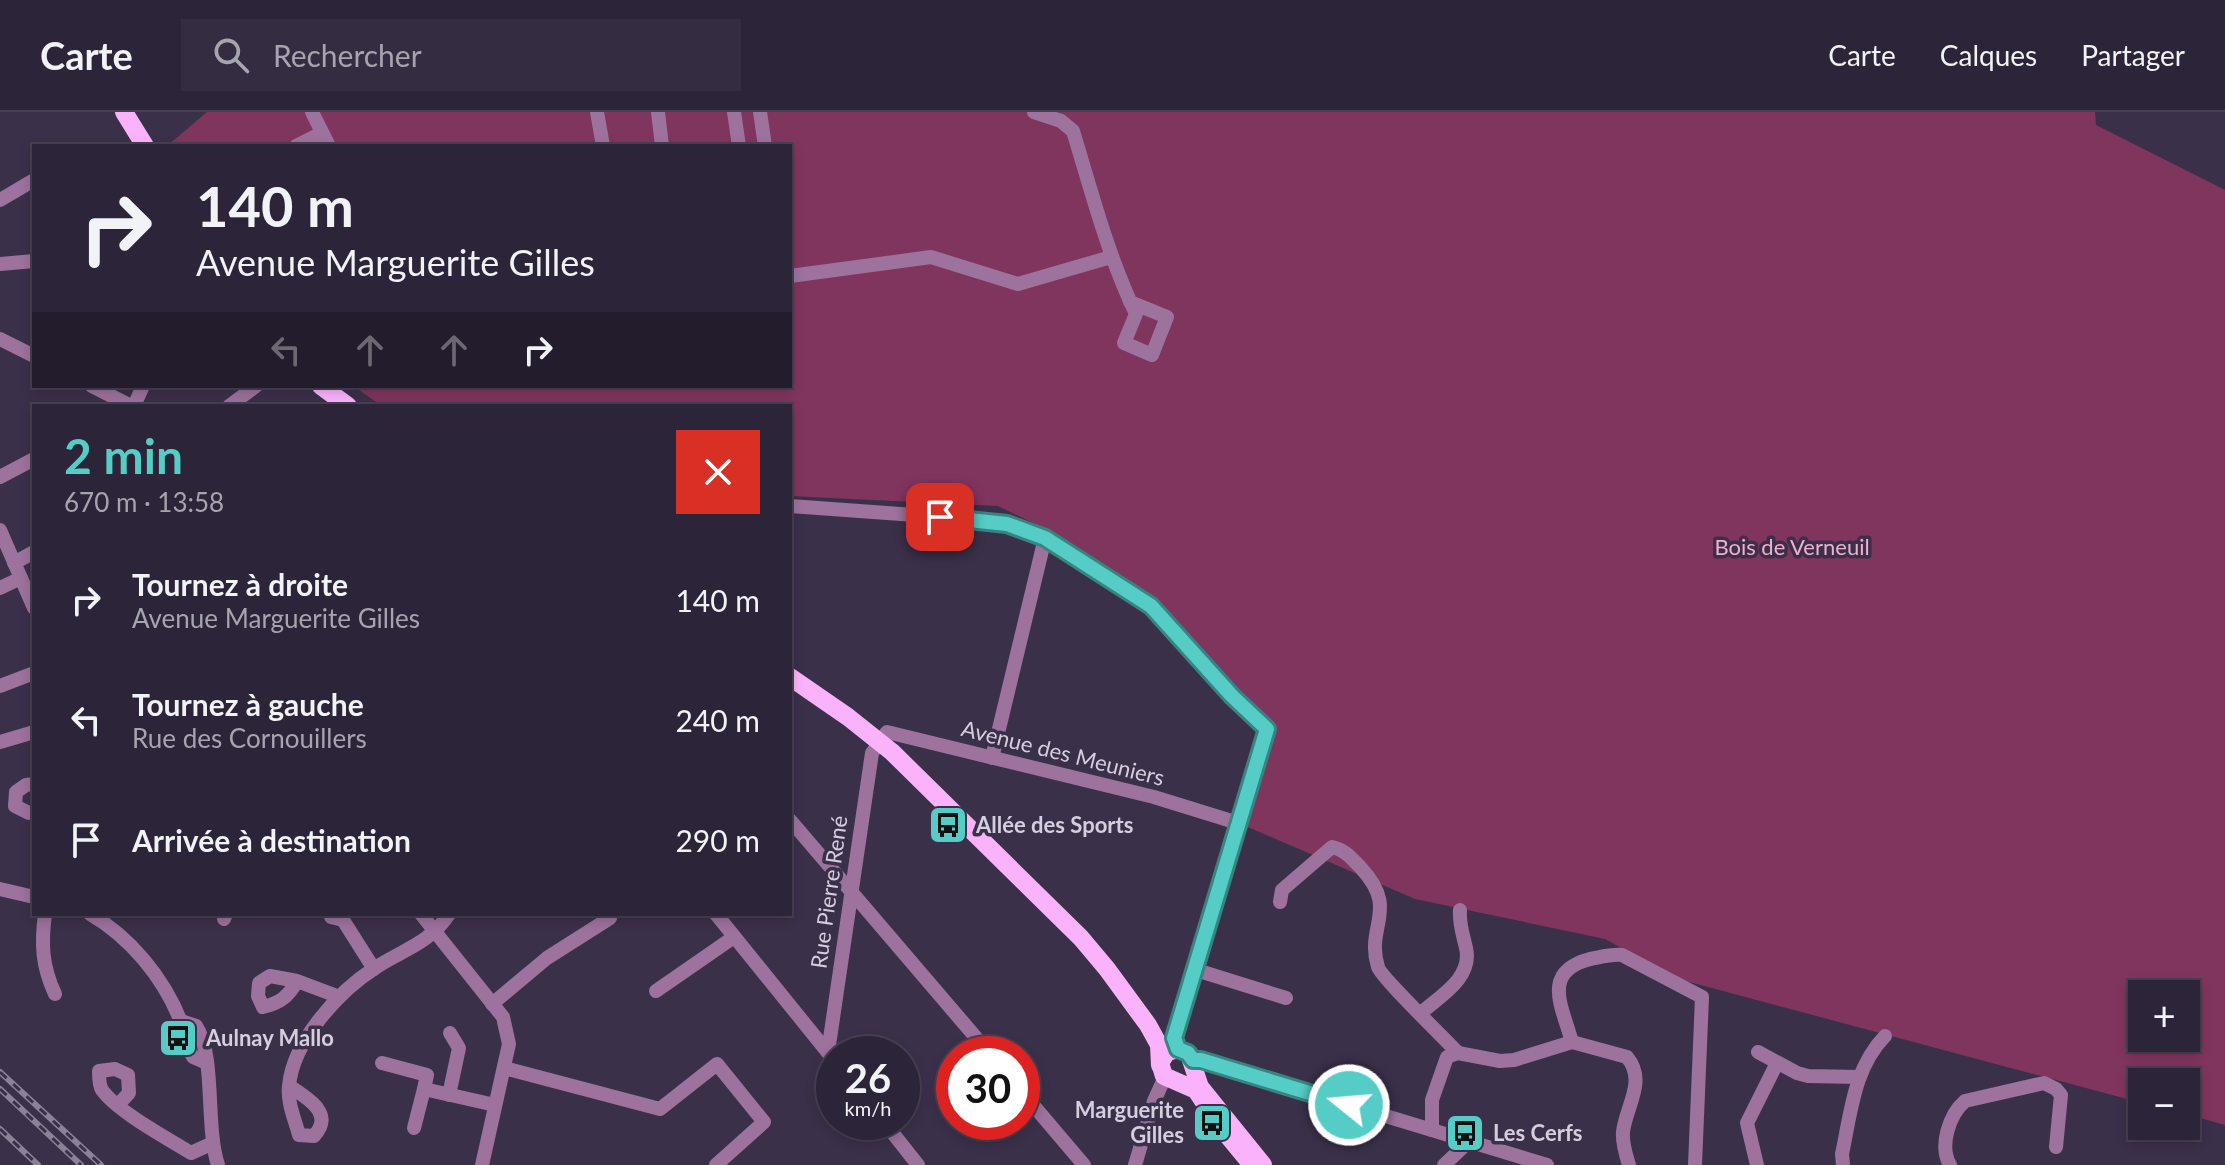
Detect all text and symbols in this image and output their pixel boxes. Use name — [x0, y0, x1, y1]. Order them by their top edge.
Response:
search box — [181, 19, 741, 91]
text: Carte — [40, 32, 133, 78]
icon: search — [209, 33, 253, 77]
text: Rechercher — [273, 37, 422, 73]
text: Carte — [1828, 38, 1896, 72]
text: Calques — [1940, 38, 2037, 72]
text: Partager — [2081, 38, 2185, 72]
text: 140 m — [196, 172, 354, 239]
icon: right — [64, 176, 168, 280]
text: Avenue Marguerite Gilles — [196, 240, 595, 284]
icon: left — [264, 328, 308, 372]
icon: ahead — [348, 328, 392, 372]
icon: ahead — [432, 328, 476, 372]
icon: right — [516, 328, 560, 372]
text: 2 min — [64, 427, 183, 484]
button: close — [676, 430, 760, 514]
pin — [906, 483, 974, 551]
text: 670 m · 13:58 — [64, 486, 224, 518]
icon: arrive — [918, 495, 962, 539]
park label: Bois de Verneuil — [1714, 533, 1870, 560]
text: Tournez à droite — [132, 566, 348, 602]
icon: right — [64, 578, 108, 622]
text: 140 m — [675, 582, 760, 618]
text: Avenue Marguerite Gilles — [132, 602, 420, 634]
text: Tournez à gauche — [132, 686, 364, 722]
icon: left — [64, 698, 108, 742]
text: 240 m — [675, 702, 760, 738]
street label: Avenue des Meuniers — [959, 714, 1167, 791]
text: Rue des Cornouillers — [132, 722, 367, 754]
bus stop icon: Allée des Sports — [927, 804, 969, 846]
place label: Allée des Sports — [975, 811, 1133, 838]
street label: Rue Pierre René — [804, 814, 853, 970]
icon: arrive — [64, 818, 108, 862]
text: Arrivée à destination — [132, 822, 411, 858]
text: 290 m — [675, 822, 760, 858]
map controls — [2128, 980, 2200, 1140]
button: + — [2128, 980, 2200, 1052]
bus stop icon: Aulnay Mallo — [157, 1017, 199, 1059]
place label: Aulnay Mallo — [205, 1024, 334, 1051]
speed limit sign: 30 — [936, 1036, 1040, 1140]
text: 26 — [845, 1054, 891, 1102]
position arrow — [1307, 1063, 1391, 1147]
button: − — [2128, 1068, 2200, 1140]
text: km/h — [845, 1096, 891, 1120]
place label: Marguerite Gilles — [1075, 1096, 1184, 1148]
bus stop icon: Marguerite Gilles — [1191, 1102, 1233, 1144]
bus stop icon: Les Cerfs — [1444, 1112, 1486, 1154]
place label: Les Cerfs — [1493, 1119, 1582, 1146]

